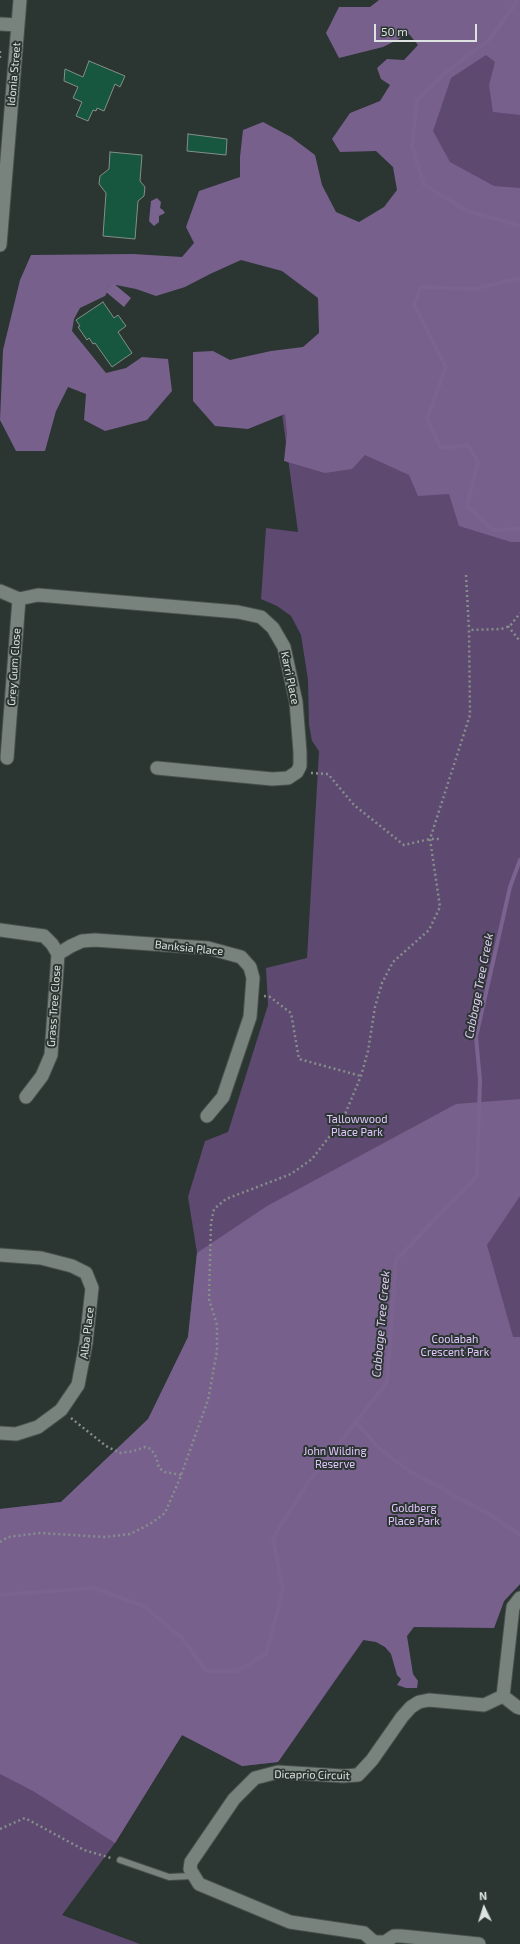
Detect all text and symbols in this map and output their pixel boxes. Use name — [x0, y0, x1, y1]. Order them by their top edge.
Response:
scale bar — [376, 16, 479, 42]
text: 50 m — [381, 24, 408, 38]
street label: Idonia Street — [5, 42, 23, 106]
street label: Grey Gum Close — [5, 628, 23, 706]
street label: Karri Place — [278, 650, 302, 706]
water label: Cabbage Tree Creek — [462, 932, 496, 1040]
street label: Banksia Place — [154, 938, 224, 958]
street label: Grass Tree Close — [45, 965, 63, 1047]
park label: Tallowwood Place Park — [326, 1112, 388, 1138]
water label: Cabbage Tree Creek — [369, 1270, 393, 1378]
street label: Alba Place — [77, 1306, 97, 1360]
park label: Coolabah Crescent Park — [421, 1332, 489, 1358]
park label: John Wilding Reserve — [303, 1444, 367, 1470]
park label: Goldberg Place Park — [388, 1501, 440, 1527]
street label: Dicaprio Circuit — [274, 1768, 350, 1782]
north arrow — [464, 1888, 504, 1928]
text: N — [479, 1889, 488, 1902]

